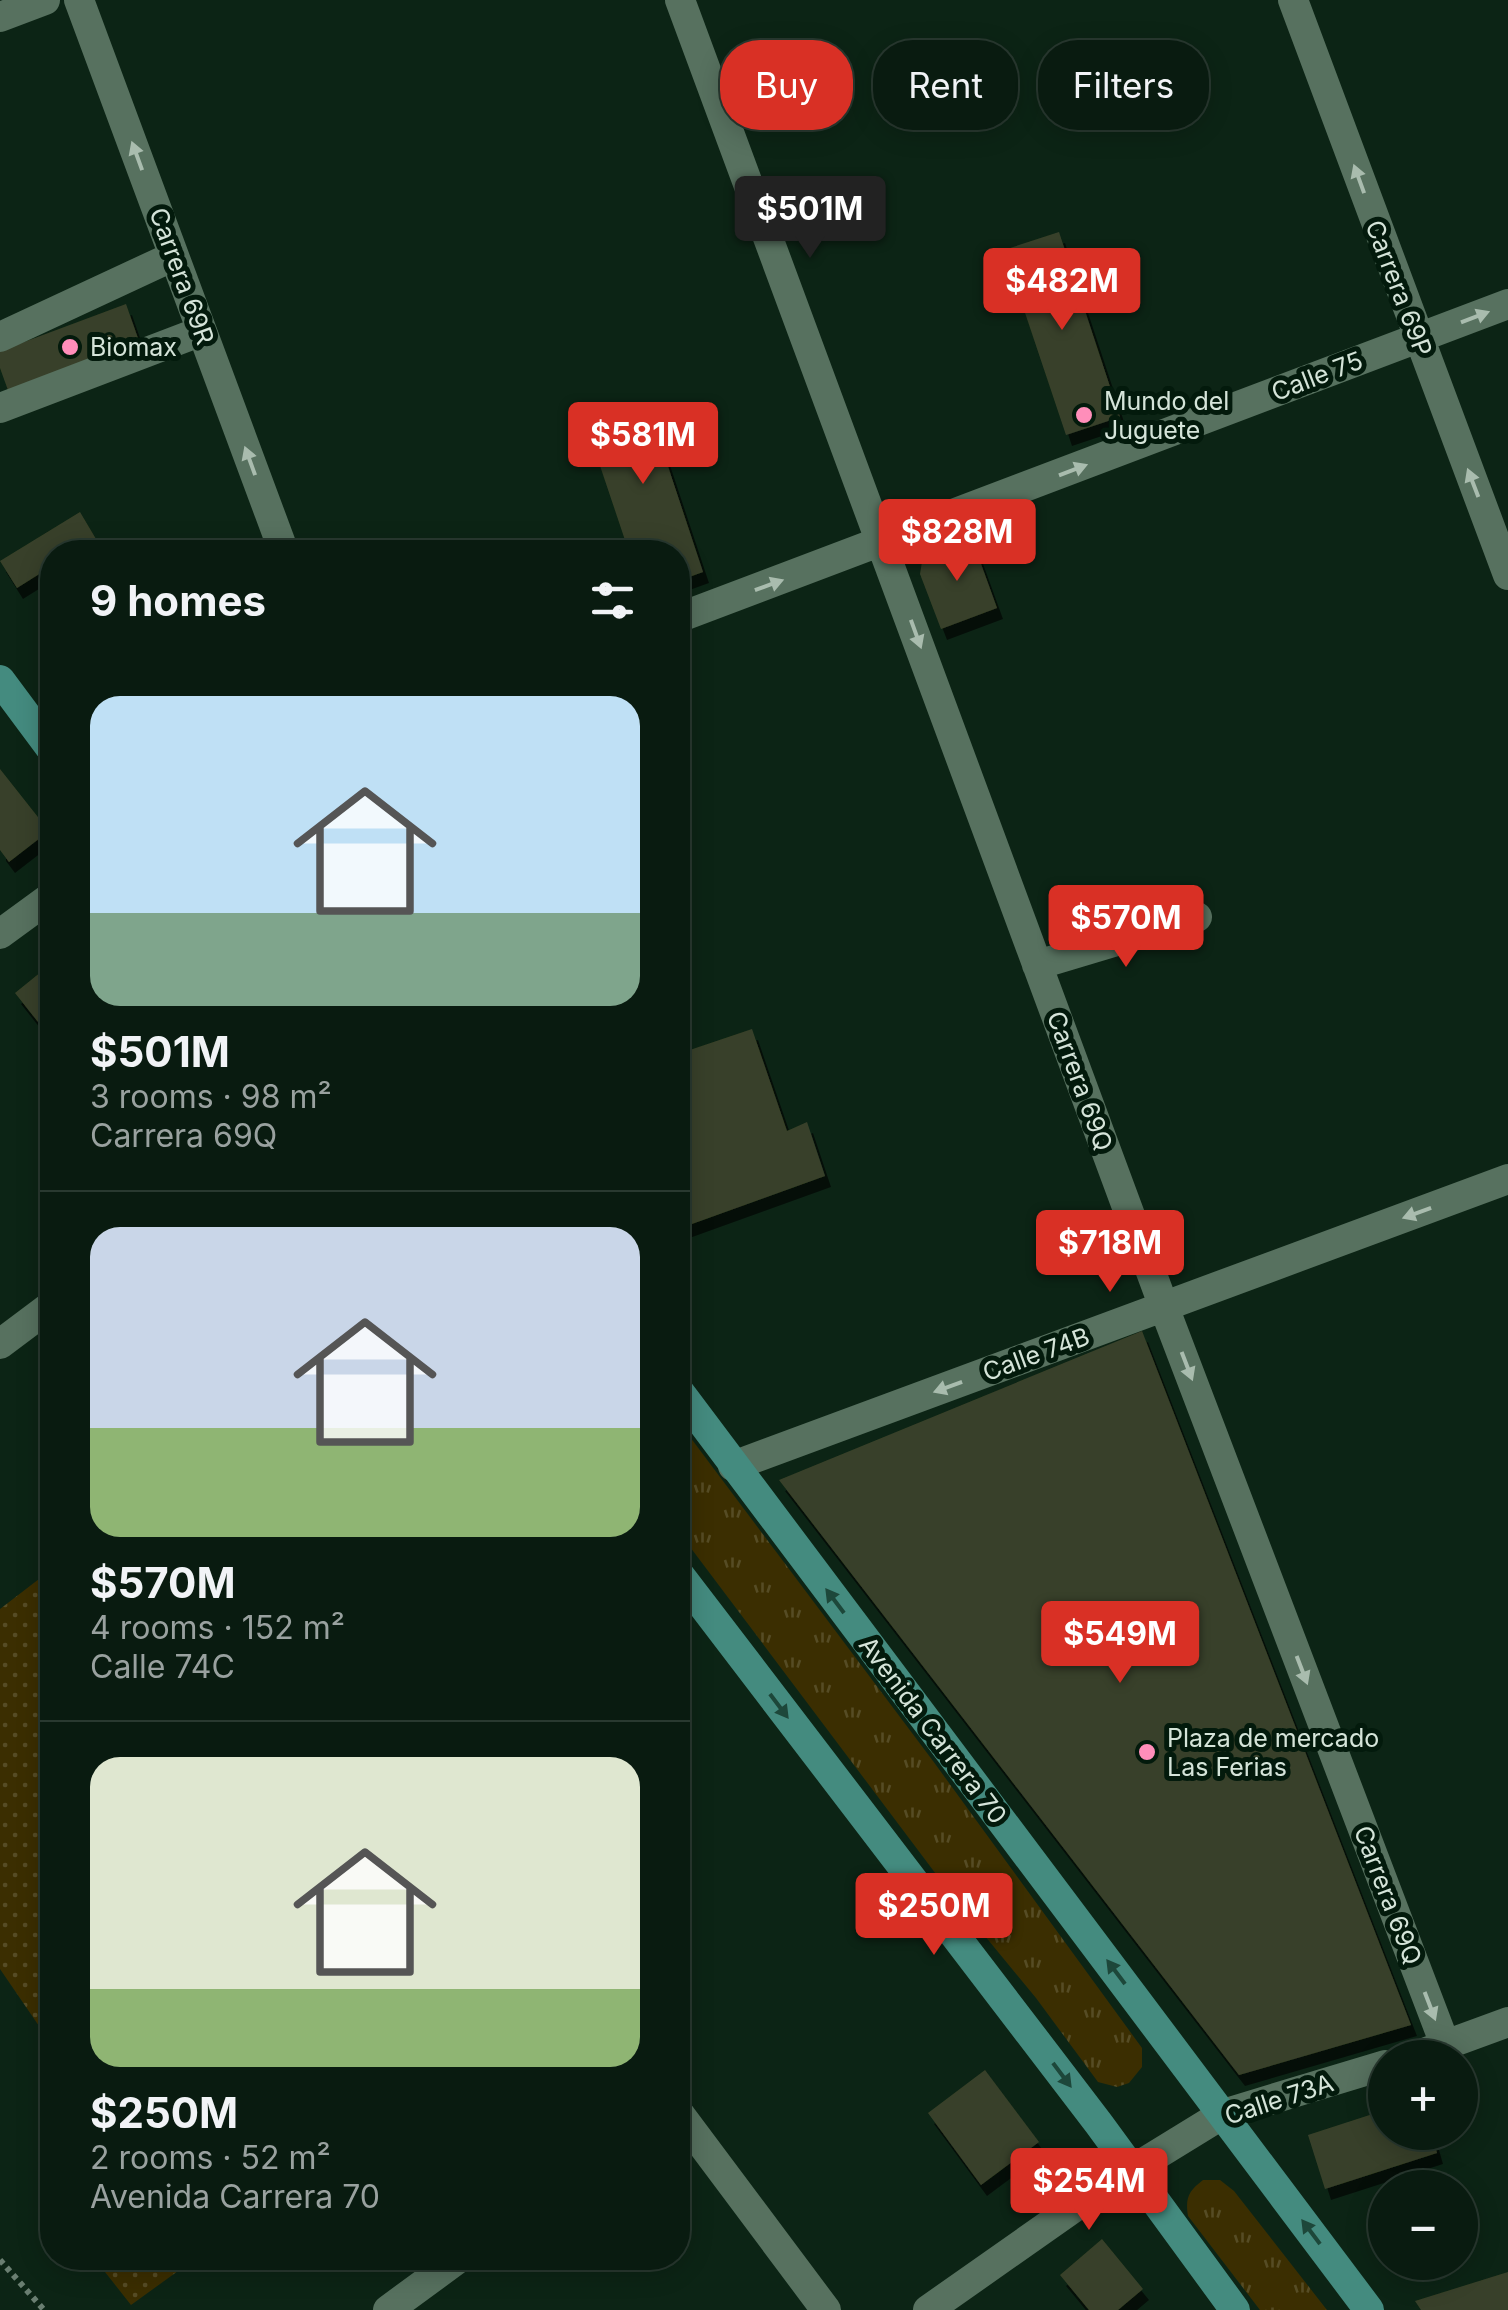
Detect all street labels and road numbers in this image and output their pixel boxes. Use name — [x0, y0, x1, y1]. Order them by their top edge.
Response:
street label: Carrera 69R — [143, 204, 221, 348]
street label: Carrera 69P — [1359, 216, 1439, 360]
street label: Calle 75 — [1267, 345, 1367, 407]
street label: Carrera 69Q — [1041, 1007, 1119, 1155]
street label: Calle 74B — [979, 1321, 1093, 1387]
street label: Avenida Carrera 70 — [853, 1630, 1013, 1830]
street label: Carrera 69Q — [1348, 1821, 1428, 1969]
street label: Calle 73A — [1221, 2067, 1337, 2131]

